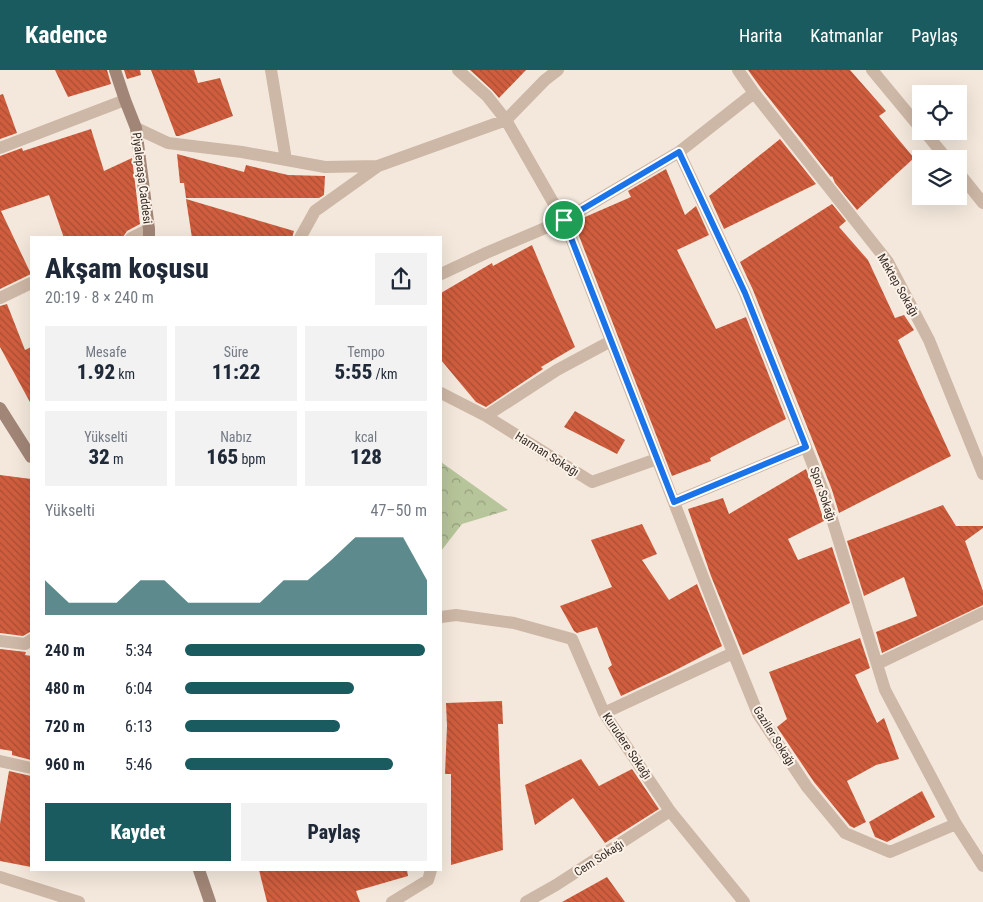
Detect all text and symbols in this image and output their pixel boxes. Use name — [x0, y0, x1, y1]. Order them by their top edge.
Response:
text: Kadence — [25, 21, 107, 49]
text: Harita — [739, 25, 782, 46]
text: Katmanlar — [810, 25, 883, 46]
text: Paylaş — [911, 25, 958, 46]
map controls — [912, 85, 967, 205]
button: locate — [912, 85, 967, 140]
street label: Piyalepaşa Caddesi — [129, 131, 155, 225]
button: layers — [912, 150, 967, 205]
pin — [543, 199, 585, 241]
icon: arrive — [550, 206, 578, 234]
street label: Mektep Sokağı — [874, 251, 922, 319]
text: Akşam koşusu — [45, 252, 209, 285]
button: share — [375, 253, 427, 305]
text: 20:19 · 8 × 240 m — [45, 288, 154, 307]
text: Mesafe — [85, 344, 127, 360]
text: Süre — [224, 344, 248, 360]
text: Tempo — [347, 344, 385, 360]
text: 1.92 — [77, 360, 115, 384]
text: 11:22 — [212, 360, 260, 384]
text: 5:55 — [334, 360, 372, 384]
text: km — [115, 366, 135, 382]
text: /km — [372, 366, 398, 382]
text: Yükselti — [84, 429, 128, 445]
text: Nabız — [220, 429, 252, 445]
text: kcal — [355, 429, 377, 445]
street label: Harman Sokağı — [513, 429, 581, 479]
text: 32 — [88, 445, 110, 469]
text: 165 — [206, 445, 238, 469]
text: 128 — [350, 445, 382, 469]
text: m — [110, 451, 124, 467]
text: bpm — [238, 451, 266, 467]
street label: Spor Sokağı — [807, 465, 839, 523]
text: Yükselti — [45, 501, 95, 520]
text: 47–50 m — [371, 501, 427, 520]
text: 240 m — [45, 641, 85, 660]
text: 5:34 — [125, 641, 152, 660]
text: 480 m — [45, 679, 85, 698]
text: 6:04 — [125, 679, 152, 698]
street label: Gaziler Sokağı — [750, 704, 798, 768]
street label: Kurudere Sokağı — [600, 710, 654, 782]
text: 720 m — [45, 717, 85, 736]
text: 6:13 — [125, 717, 152, 736]
text: 960 m — [45, 755, 85, 774]
text: 5:46 — [125, 755, 152, 774]
button: Kaydet — [45, 803, 231, 861]
button: Paylaş — [241, 803, 427, 861]
street label: Cem Sokağı — [572, 837, 626, 879]

